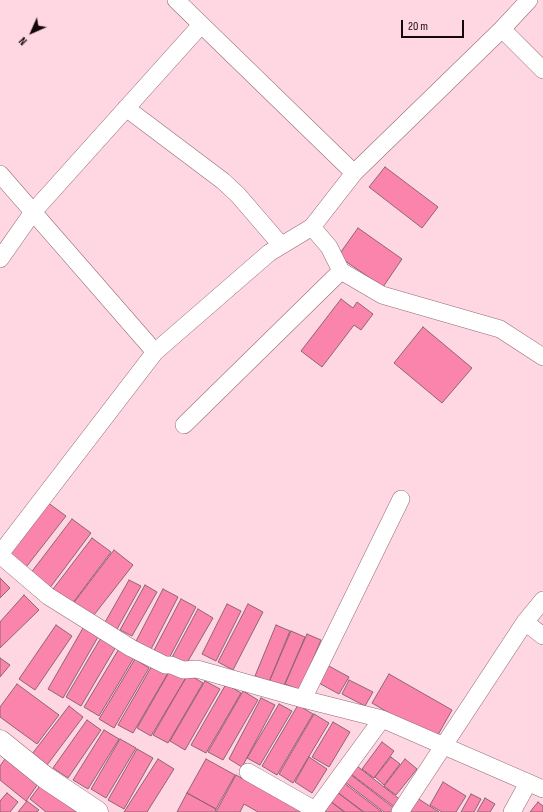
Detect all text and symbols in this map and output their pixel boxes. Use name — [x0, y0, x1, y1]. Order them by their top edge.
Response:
north arrow — [12, 12, 52, 52]
scale bar — [403, 12, 466, 38]
text: 20 m — [408, 19, 428, 34]
text: N — [16, 34, 30, 48]

